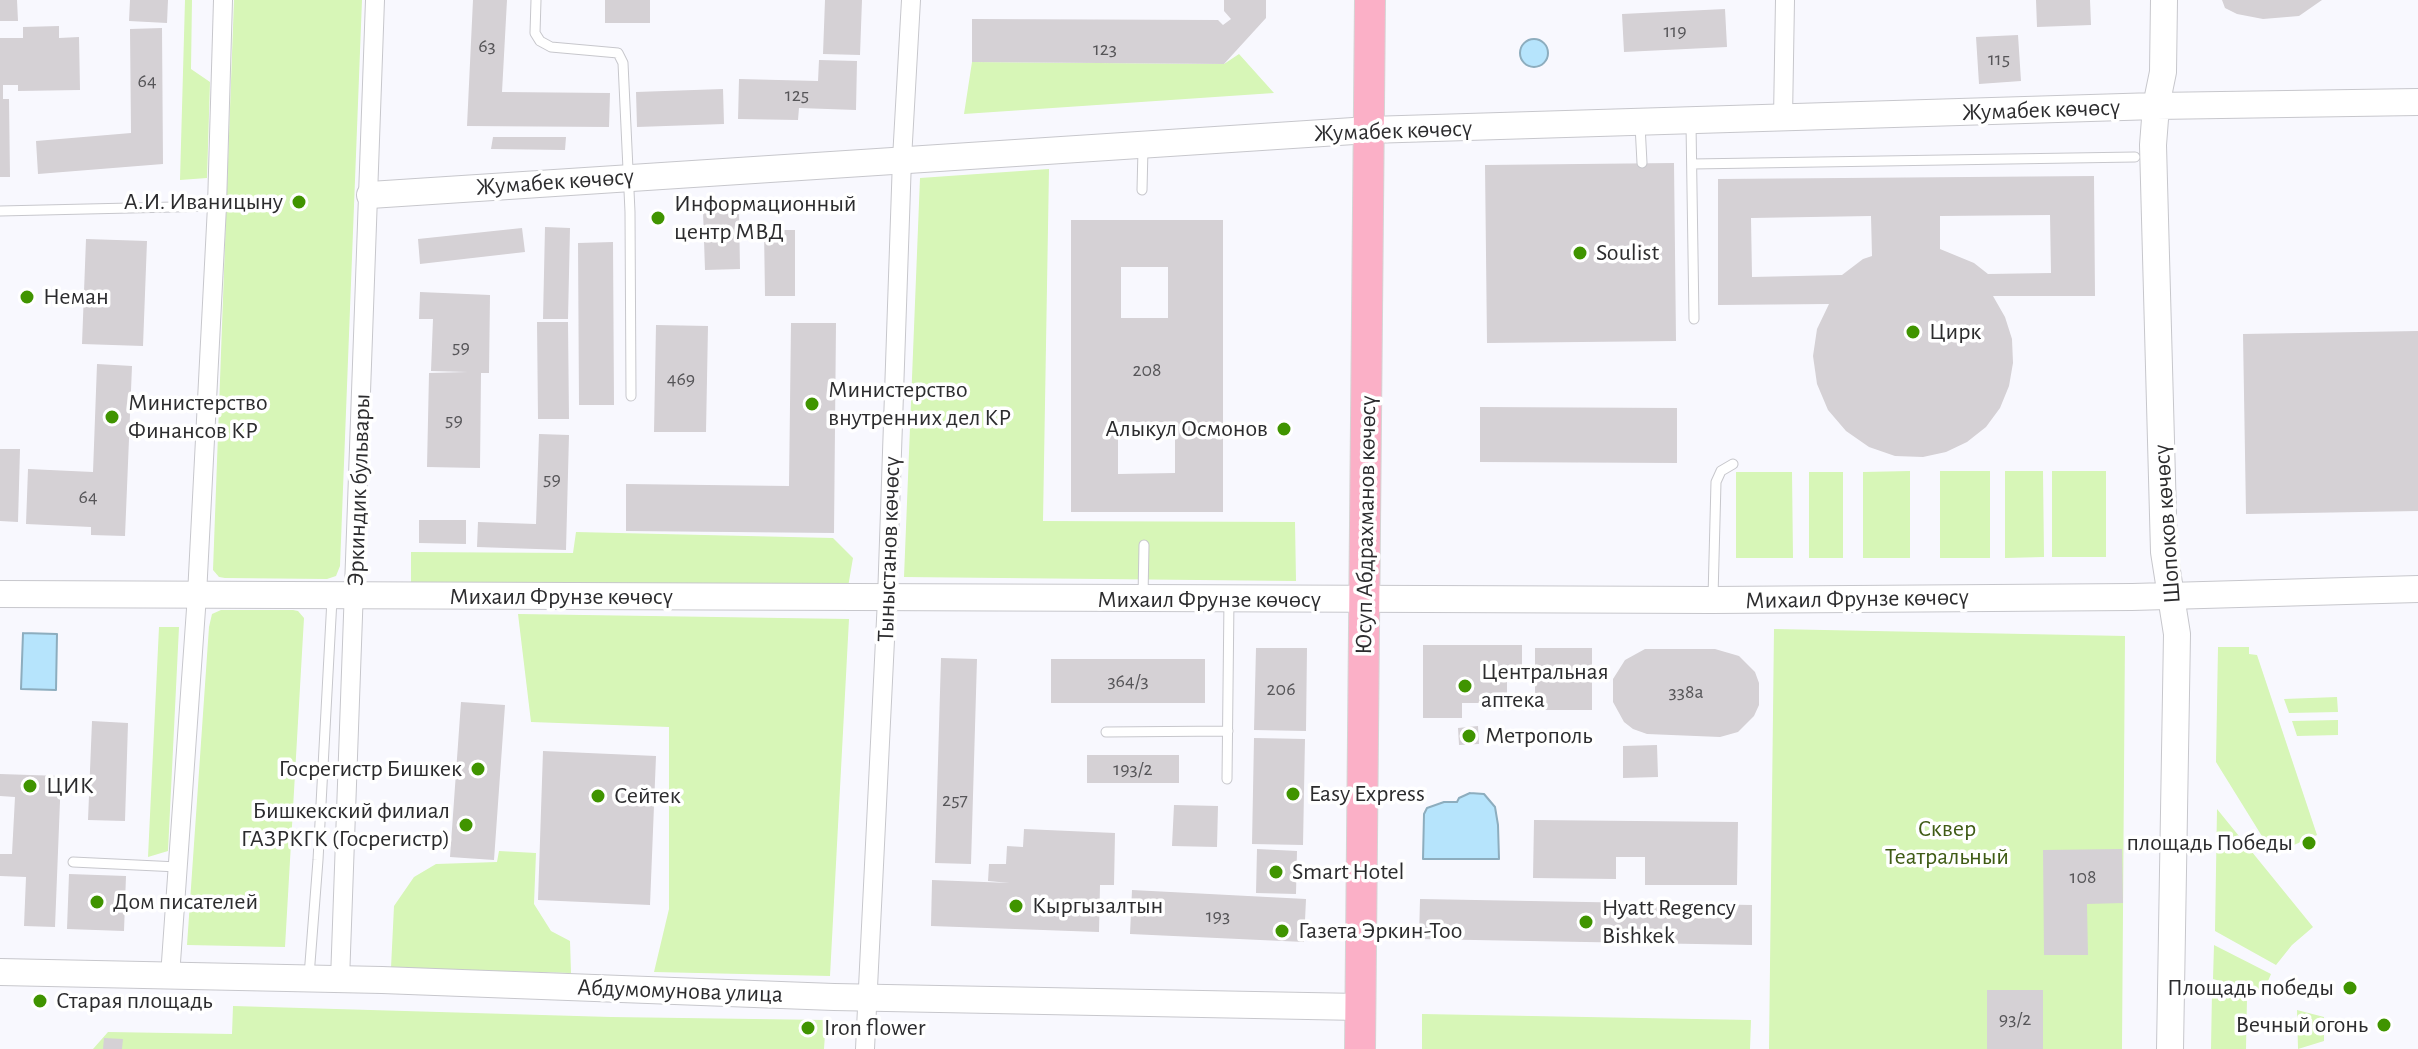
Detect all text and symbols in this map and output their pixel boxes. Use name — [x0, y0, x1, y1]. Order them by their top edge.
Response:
house number: 119 — [1663, 19, 1687, 43]
house number: 63 — [478, 34, 496, 58]
house number: 123 — [1093, 37, 1117, 61]
house number: 115 — [1988, 47, 2010, 71]
house number: 64 — [137, 69, 157, 93]
house number: 125 — [785, 83, 809, 107]
street label: Жумабек көчөсү — [1961, 93, 2121, 127]
street label: Жумабек көчөсү — [1313, 114, 1473, 148]
street label: Жумабек көчөсү — [475, 162, 635, 202]
place label: А.И. Иваницыну — [124, 188, 283, 216]
place label: Информационный центр МВД — [674, 190, 856, 246]
marker: А.И. Иваницыну — [290, 193, 308, 211]
marker: Информационный центр МВД — [649, 209, 667, 227]
place label: Soulist — [1596, 239, 1659, 267]
marker: Soulist — [1571, 244, 1589, 262]
place label: Неман — [43, 283, 109, 311]
marker: Неман — [18, 288, 36, 306]
place label: Цирк — [1929, 318, 1981, 346]
marker: Цирк — [1904, 323, 1922, 341]
house number: 59 — [452, 335, 470, 359]
house number: 208 — [1132, 358, 1162, 382]
house number: 469 — [667, 367, 695, 391]
place label: Министерство внутренних дел КР — [828, 376, 1011, 432]
place label: Министерство Финансов КР — [128, 389, 268, 445]
street label: Эркиндик бульвары — [341, 393, 377, 587]
marker: Министерство внутренних дел КР — [803, 395, 821, 413]
street label: Юсуп Абдрахманов көчөсү — [1349, 395, 1383, 655]
marker: Министерство Финансов КР — [103, 408, 121, 426]
house number: 59 — [445, 408, 463, 432]
place label: Алыкул Осмонов — [1105, 415, 1268, 443]
marker: Алыкул Осмонов — [1275, 420, 1293, 438]
street label: Шопоков көчөсү — [2147, 443, 2187, 605]
street label: Тыныстанов көчөсү — [871, 456, 907, 642]
house number: 59 — [543, 467, 561, 491]
house number: 64 — [78, 485, 98, 509]
street label: Михаил Фрунзе көчөсү — [449, 583, 673, 611]
street label: Михаил Фрунзе көчөсү — [1745, 583, 1969, 615]
street label: Михаил Фрунзе көчөсү — [1097, 586, 1321, 614]
place label: Центральная аптека — [1481, 658, 1609, 714]
house number: 364/3 — [1107, 669, 1149, 693]
house number: 206 — [1266, 677, 1296, 701]
marker: Центральная аптека — [1456, 677, 1474, 695]
house number: 338а — [1668, 680, 1704, 704]
place label: Метрополь — [1485, 722, 1592, 750]
marker: Метрополь — [1460, 727, 1478, 745]
place label: Госрегистр Бишкек — [279, 755, 462, 783]
house number: 193/2 — [1113, 757, 1153, 781]
marker: Госрегистр Бишкек — [469, 760, 487, 778]
place label: ЦИК — [46, 772, 94, 800]
marker: ЦИК — [21, 777, 39, 795]
place label: Easy Express — [1309, 780, 1425, 808]
place label: Сейтек — [614, 782, 681, 810]
marker: Easy Express — [1284, 785, 1302, 803]
marker: Сейтек — [589, 787, 607, 805]
house number: 257 — [942, 788, 968, 812]
place label: Бишкекский филиал ГАЗРКГК (Госрегистр) — [241, 797, 450, 853]
park label: Сквер Театральный — [1885, 815, 2009, 871]
marker: Бишкекский филиал ГАЗРКГК (Госрегистр) — [457, 816, 475, 834]
place label: площадь Победы — [2126, 829, 2293, 857]
marker: площадь Победы — [2300, 834, 2318, 852]
place label: Smart Hotel — [1292, 858, 1405, 886]
marker: Smart Hotel — [1267, 863, 1285, 881]
house number: 108 — [2070, 865, 2096, 889]
place label: Дом писателей — [113, 888, 258, 916]
place label: Кыргызалтын — [1032, 892, 1163, 920]
marker: Дом писателей — [88, 893, 106, 911]
place label: Hyatt Regency Bishkek — [1602, 894, 1736, 950]
marker: Кыргызалтын — [1007, 897, 1025, 915]
house number: 193 — [1206, 904, 1230, 928]
marker: Hyatt Regency Bishkek — [1577, 913, 1595, 931]
place label: Газета Эркин-Тоо — [1298, 917, 1462, 945]
marker: Газета Эркин-Тоо — [1273, 922, 1291, 940]
street label: Абдумомунова улица — [577, 973, 783, 1009]
place label: Площадь победы — [2167, 974, 2334, 1002]
marker: Площадь победы — [2341, 979, 2359, 997]
place label: Старая площадь — [56, 987, 213, 1015]
marker: Старая площадь — [31, 992, 49, 1010]
house number: 93/2 — [1999, 1007, 2031, 1031]
place label: Вечный огонь — [2236, 1011, 2368, 1039]
place label: Iron flower — [824, 1014, 926, 1042]
marker: Вечный огонь — [2375, 1016, 2393, 1034]
marker: Iron flower — [799, 1019, 817, 1037]

